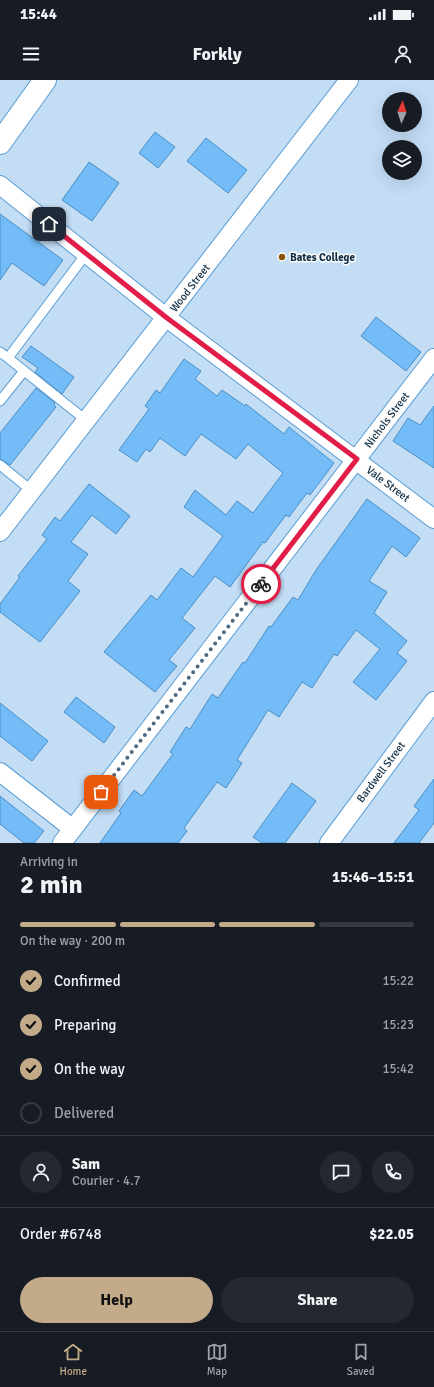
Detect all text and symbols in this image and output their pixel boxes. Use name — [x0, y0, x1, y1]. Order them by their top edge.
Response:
text: 15:44 — [20, 5, 57, 23]
icon: menu — [20, 43, 42, 65]
text: Forkly — [192, 43, 242, 65]
icon: person — [392, 43, 414, 65]
north arrow — [382, 92, 422, 132]
map controls — [382, 92, 422, 180]
button: layers — [382, 140, 422, 180]
pin — [32, 207, 66, 241]
icon: home — [38, 213, 60, 235]
place label: Bates College — [290, 251, 356, 264]
marker: Bates College — [277, 252, 287, 262]
street label: Wood Street — [167, 261, 213, 315]
street label: Nichols Street — [362, 389, 412, 450]
street label: Vale Street — [364, 463, 412, 505]
courier — [241, 564, 281, 604]
icon: bike — [250, 573, 272, 595]
street label: Bardwell Street — [354, 739, 408, 805]
pin — [84, 775, 118, 809]
icon: bag — [90, 781, 112, 803]
text: Arriving in — [20, 854, 78, 870]
text: 15:46–15:51 — [332, 868, 414, 886]
text: 2 min — [20, 869, 83, 901]
text: On the way · 200 m — [20, 933, 125, 949]
icon: check — [20, 970, 42, 992]
text: Confirmed — [54, 972, 121, 990]
text: 15:22 — [382, 973, 414, 989]
icon: check — [20, 1014, 42, 1036]
text: Preparing — [54, 1016, 117, 1034]
text: 15:23 — [382, 1017, 414, 1033]
icon: check — [20, 1058, 42, 1080]
text: On the way — [54, 1060, 125, 1078]
text: 15:42 — [382, 1061, 414, 1077]
text: Delivered — [54, 1104, 114, 1122]
button: person — [20, 1151, 62, 1193]
button: chat — [320, 1151, 362, 1193]
button: phone — [372, 1151, 414, 1193]
text: Sam — [72, 1155, 100, 1173]
text: Courier · 4.7 — [72, 1173, 141, 1189]
text: Order #6748 — [20, 1225, 102, 1243]
text: $22.05 — [369, 1225, 414, 1243]
button: Help — [20, 1277, 213, 1323]
button: Share — [221, 1277, 414, 1323]
tab: Home — [59, 1341, 87, 1378]
tab: Map — [206, 1341, 228, 1378]
tab: Saved — [347, 1341, 375, 1378]

